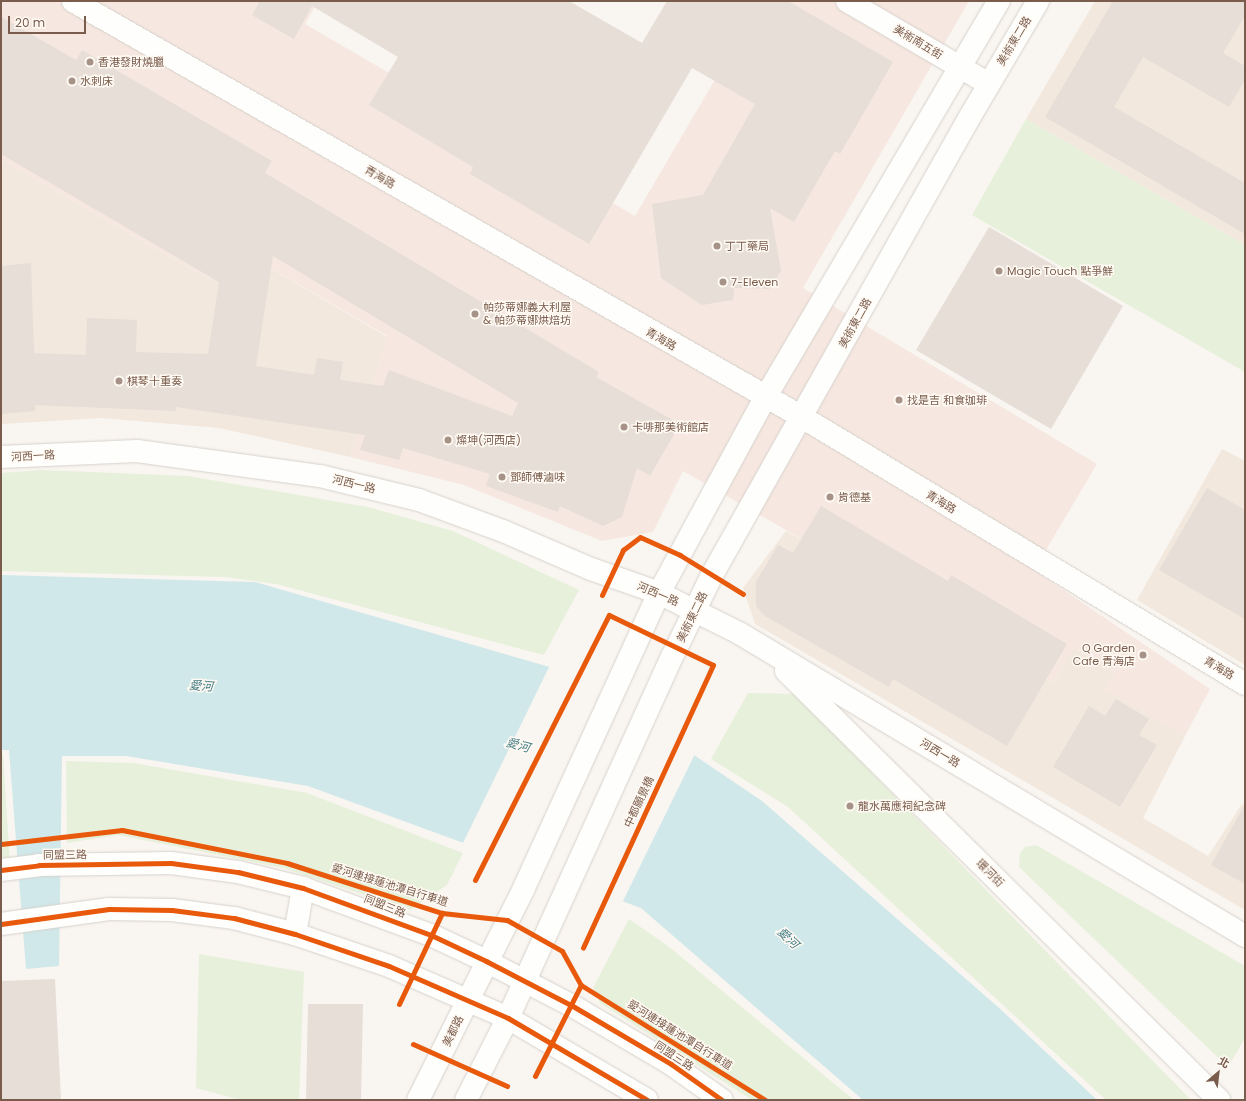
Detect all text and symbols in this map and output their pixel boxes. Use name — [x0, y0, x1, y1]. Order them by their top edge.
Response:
scale bar — [10, 8, 88, 34]
text: 20 m — [15, 14, 45, 31]
street label: 美術東二路 — [994, 14, 1034, 68]
street label: 美術南五街 — [891, 22, 945, 62]
place label: 香港發財燒臘 — [98, 55, 164, 69]
marker: 香港發財燒臘 — [85, 57, 95, 67]
place label: 水刺床 — [80, 74, 113, 88]
marker: 水刺床 — [67, 76, 77, 86]
street label: 青海路 — [362, 163, 398, 191]
place label: 丁丁藥局 — [725, 239, 769, 253]
marker: 丁丁藥局 — [712, 241, 722, 251]
place label: Magic Touch 點爭鮮 — [1007, 264, 1113, 278]
marker: Magic Touch 點爭鮮 — [994, 266, 1004, 276]
place label: 7-Eleven — [731, 275, 778, 289]
marker: 7-Eleven — [718, 277, 728, 287]
street label: 美術東二路 — [836, 296, 874, 350]
place label: 帕莎蒂娜義大利屋 & 帕莎蒂娜烘焙坊 — [483, 301, 571, 327]
marker: 帕莎蒂娜義大利屋 & 帕莎蒂娜烘焙坊 — [470, 309, 480, 319]
street label: 青海路 — [643, 325, 679, 353]
place label: 棋琴十重奏 — [127, 374, 182, 388]
marker: 棋琴十重奏 — [114, 376, 124, 386]
place label: 找是吉 和食珈琲 — [907, 393, 987, 407]
marker: 找是吉 和食珈琲 — [894, 395, 904, 405]
place label: 卡啡那美術館店 — [632, 420, 709, 434]
marker: 卡啡那美術館店 — [619, 422, 629, 432]
place label: 燦坤(河西店) — [456, 433, 521, 447]
marker: 燦坤(河西店) — [443, 435, 453, 445]
street label: 河西一路 — [11, 448, 55, 464]
place label: 鄧師傅滷味 — [510, 470, 565, 484]
street label: 河西一路 — [331, 472, 377, 496]
marker: 鄧師傅滷味 — [497, 472, 507, 482]
street label: 青海路 — [923, 488, 959, 516]
place label: 肯德基 — [838, 490, 871, 504]
marker: 肯德基 — [825, 492, 835, 502]
street label: 河西一路 — [635, 579, 681, 609]
street label: 美術東二路 — [674, 589, 710, 645]
place label: Q Garden Cafe 青海店 — [1073, 642, 1135, 668]
marker: Q Garden Cafe 青海店 — [1138, 650, 1148, 660]
street label: 青海路 — [1201, 654, 1237, 682]
water label: 愛河 — [189, 678, 213, 694]
water label: 愛河 — [505, 735, 531, 755]
street label: 河西一路 — [918, 736, 962, 770]
street label: 中都願景橋 — [621, 774, 657, 830]
place label: 龍水萬應祠紀念碑 — [858, 799, 946, 813]
marker: 龍水萬應祠紀念碑 — [845, 801, 855, 811]
street label: 同盟三路 — [43, 848, 87, 862]
street label: 環河街 — [974, 857, 1006, 889]
street label: 愛河連接蓮池潭自行車道 — [330, 861, 450, 909]
street label: 同盟三路 — [362, 892, 408, 920]
water label: 愛河 — [774, 925, 802, 951]
street label: 愛河連接蓮池潭自行車道 — [625, 997, 735, 1073]
street label: 美都路 — [440, 1013, 466, 1049]
street label: 同盟三路 — [652, 1038, 696, 1074]
north arrow — [1198, 1053, 1238, 1093]
text: 北 — [1215, 1053, 1232, 1072]

